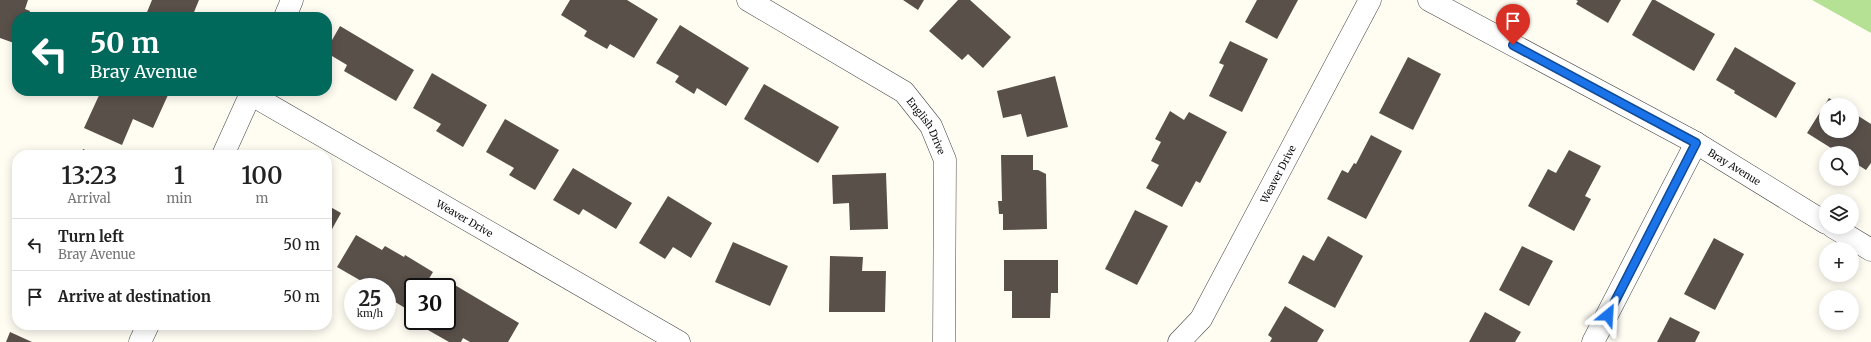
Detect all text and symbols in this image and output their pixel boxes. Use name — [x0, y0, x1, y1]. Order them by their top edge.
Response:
pin — [1496, 4, 1530, 45]
icon: arrive — [1502, 10, 1524, 32]
text: 50 m — [90, 25, 159, 61]
icon: left — [24, 28, 76, 80]
text: Bray Avenue — [90, 60, 197, 83]
street label: English Drive — [904, 95, 948, 156]
map controls — [1819, 98, 1859, 330]
button: sound — [1819, 98, 1859, 138]
street label: Weaver Drive — [1257, 143, 1299, 206]
street label: Bray Avenue — [1705, 146, 1763, 188]
button: search — [1819, 146, 1859, 186]
text: 13:23 — [61, 160, 117, 191]
text: 1 — [174, 160, 185, 191]
text: 100 — [241, 160, 283, 191]
text: Arrival — [67, 190, 111, 207]
text: min — [166, 190, 192, 207]
text: m — [256, 190, 269, 207]
button: layers — [1819, 194, 1859, 234]
street label: Weaver Drive — [433, 196, 495, 240]
text: Turn left — [58, 227, 124, 246]
icon: left — [24, 234, 46, 256]
text: 50 m — [283, 235, 320, 254]
button: + — [1819, 242, 1859, 282]
text: Bray Avenue — [58, 246, 135, 263]
speed limit sign: 30 — [404, 278, 456, 330]
icon: arrive — [24, 286, 46, 308]
text: 25 — [359, 286, 381, 311]
text: Arrive at destination — [58, 287, 211, 306]
text: 50 m — [283, 287, 320, 306]
button: − — [1819, 290, 1859, 330]
position arrow — [1587, 294, 1629, 336]
text: km/h — [357, 307, 383, 320]

